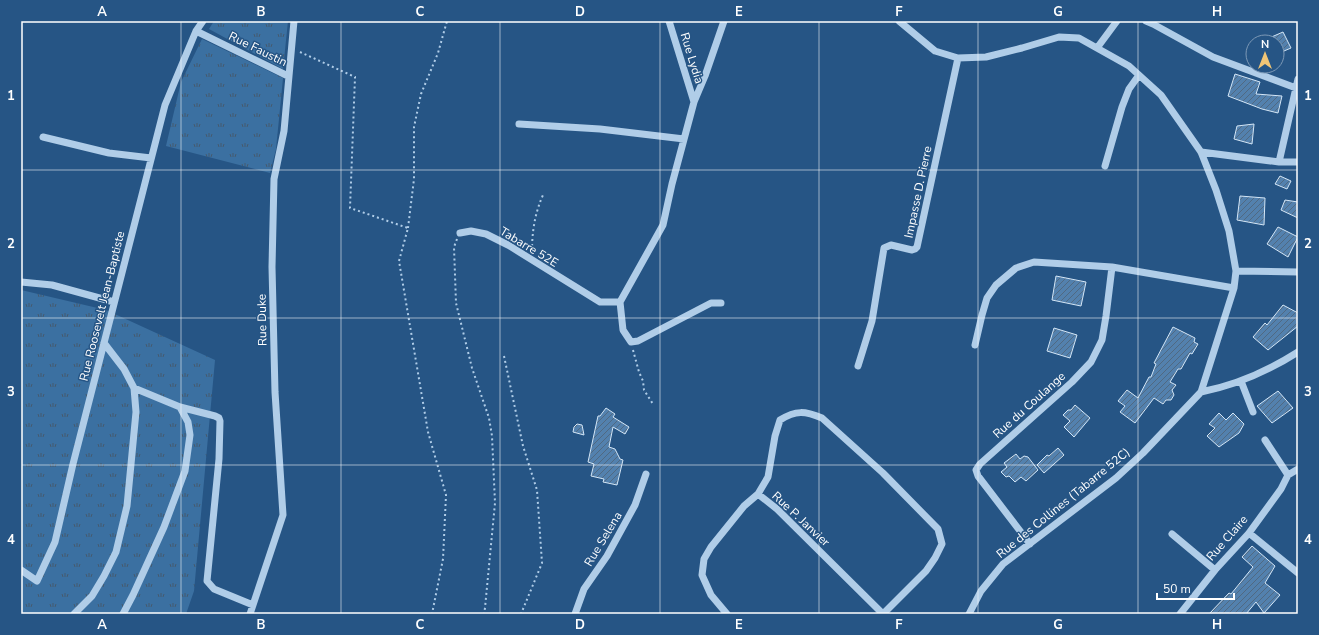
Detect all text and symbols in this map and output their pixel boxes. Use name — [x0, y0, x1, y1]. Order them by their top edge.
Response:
text: A — [97, 3, 107, 21]
text: B — [257, 3, 266, 21]
text: C — [416, 3, 425, 21]
text: D — [575, 3, 585, 21]
text: E — [735, 3, 743, 21]
text: F — [895, 3, 903, 21]
text: G — [1053, 3, 1063, 21]
text: H — [1212, 3, 1222, 21]
street label: Rue Faustin — [226, 28, 290, 70]
street label: Rue Lydia — [677, 31, 707, 85]
north arrow — [1245, 34, 1285, 74]
text: N — [1261, 37, 1269, 52]
text: 1 — [7, 87, 15, 105]
text: 1 — [1304, 87, 1312, 105]
street label: Impasse D. Pierre — [900, 145, 936, 239]
street label: Tabarre 52E — [497, 223, 561, 271]
street label: Rue Roosevelt Jean-Baptiste — [76, 229, 128, 383]
text: 2 — [7, 235, 15, 253]
text: 2 — [1304, 235, 1312, 253]
street label: Rue Duke — [254, 294, 270, 346]
street label: Rue du Coulange — [989, 368, 1069, 442]
text: 3 — [7, 383, 15, 401]
text: 3 — [1304, 383, 1312, 401]
street label: Rue des Collines (Tabarre 52C) — [993, 444, 1133, 562]
street label: Rue P. Janvier — [769, 488, 834, 550]
street label: Rue Selena — [580, 509, 626, 569]
street label: Rue Claire — [1203, 512, 1251, 564]
text: 4 — [7, 531, 15, 549]
text: 4 — [1304, 531, 1312, 549]
scale bar — [1157, 575, 1234, 601]
text: 50 m — [1163, 581, 1191, 597]
text: A — [97, 616, 107, 634]
text: B — [257, 616, 266, 634]
text: C — [416, 616, 425, 634]
text: D — [575, 616, 585, 634]
text: E — [735, 616, 743, 634]
text: F — [895, 616, 903, 634]
text: G — [1053, 616, 1063, 634]
text: H — [1212, 616, 1222, 634]

